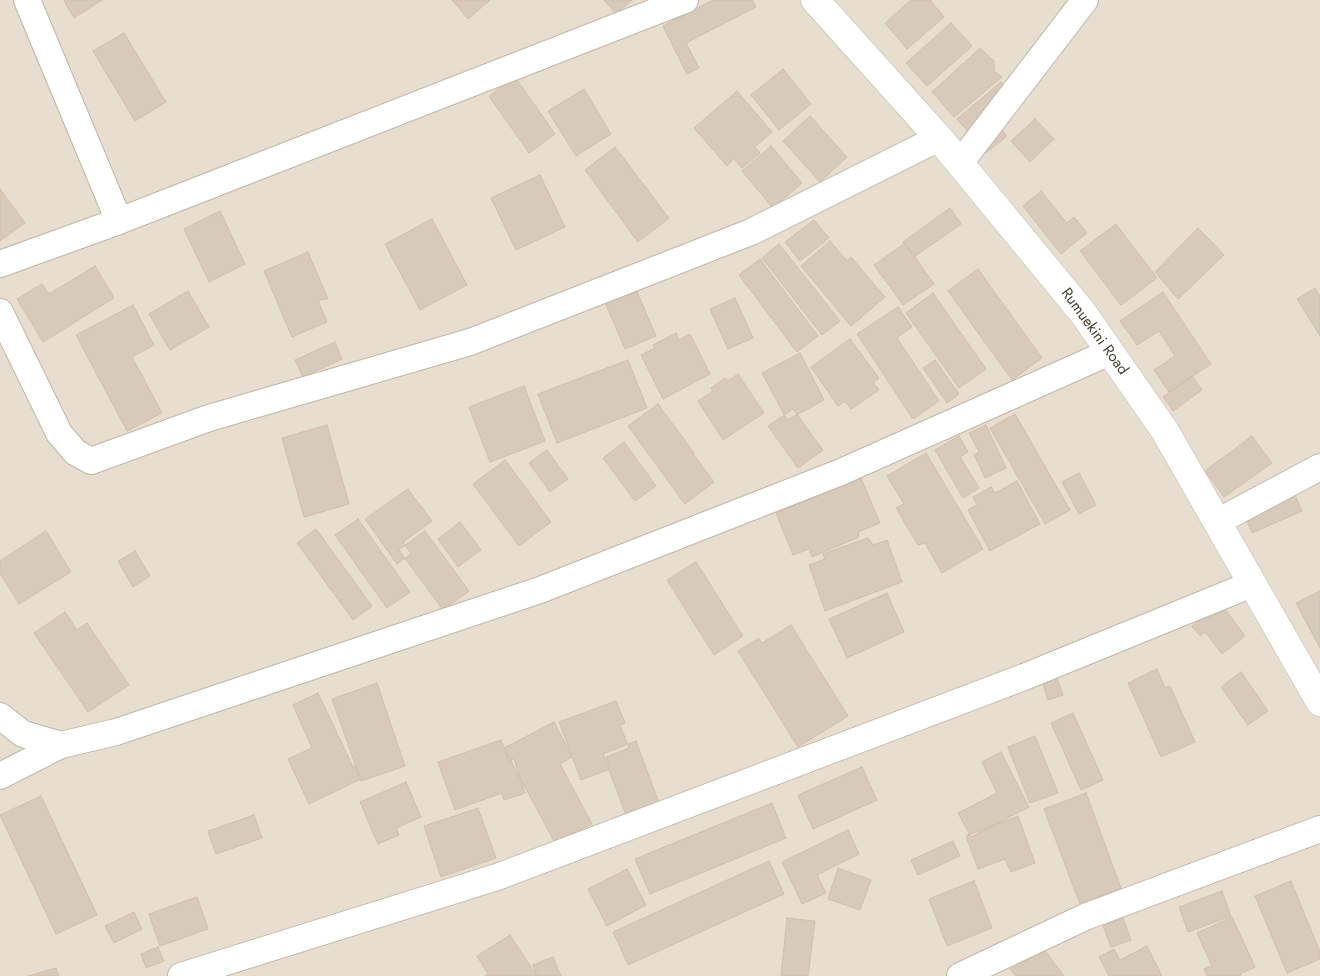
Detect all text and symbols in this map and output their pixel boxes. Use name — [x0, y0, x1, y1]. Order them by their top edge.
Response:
street label: Rumuekini Road — [1057, 285, 1131, 379]

